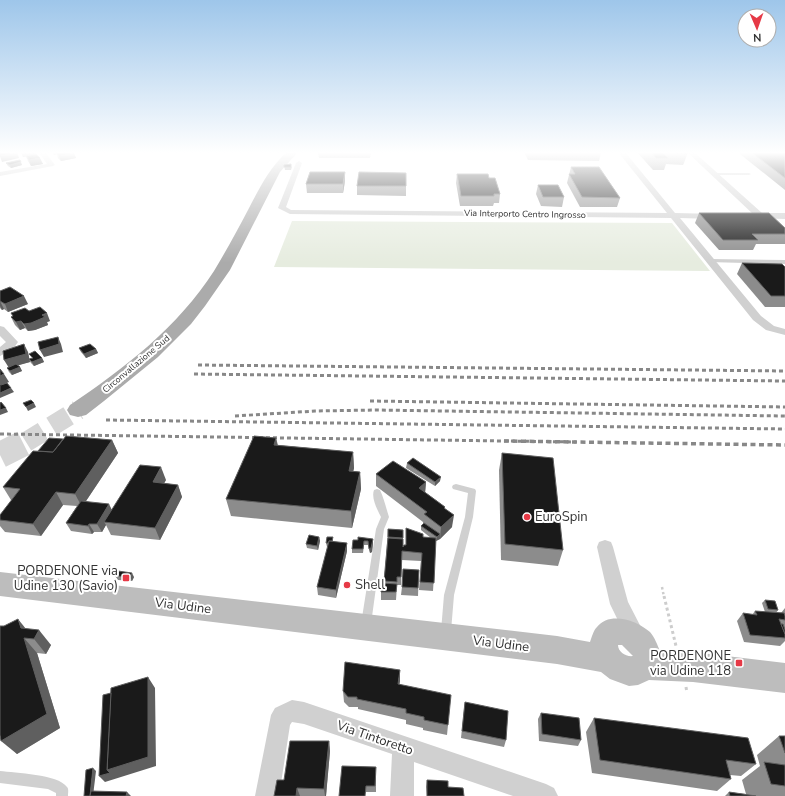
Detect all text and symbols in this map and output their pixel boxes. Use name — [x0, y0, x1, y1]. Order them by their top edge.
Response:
north arrow — [737, 8, 777, 48]
text: N — [753, 30, 762, 45]
street label: Via Interporto Centro Ingrosso — [463, 207, 586, 221]
street label: Circonvallazione Sud — [100, 332, 172, 396]
place label: EuroSpin — [535, 508, 588, 526]
marker: EuroSpin — [522, 512, 532, 522]
place label: PORDENONE via Udine 130 (Savio) — [14, 562, 118, 595]
marker: PORDENONE via Udine 130 (Savio) — [121, 573, 131, 583]
place label: Shell — [355, 576, 385, 594]
marker: Shell — [342, 580, 352, 590]
street label: Via Udine — [153, 593, 212, 618]
street label: Via Udine — [471, 631, 530, 656]
place label: PORDENONE via Udine 118 — [650, 647, 731, 680]
marker: PORDENONE via Udine 118 — [734, 658, 744, 668]
street label: Via Tintoretto — [333, 716, 416, 759]

